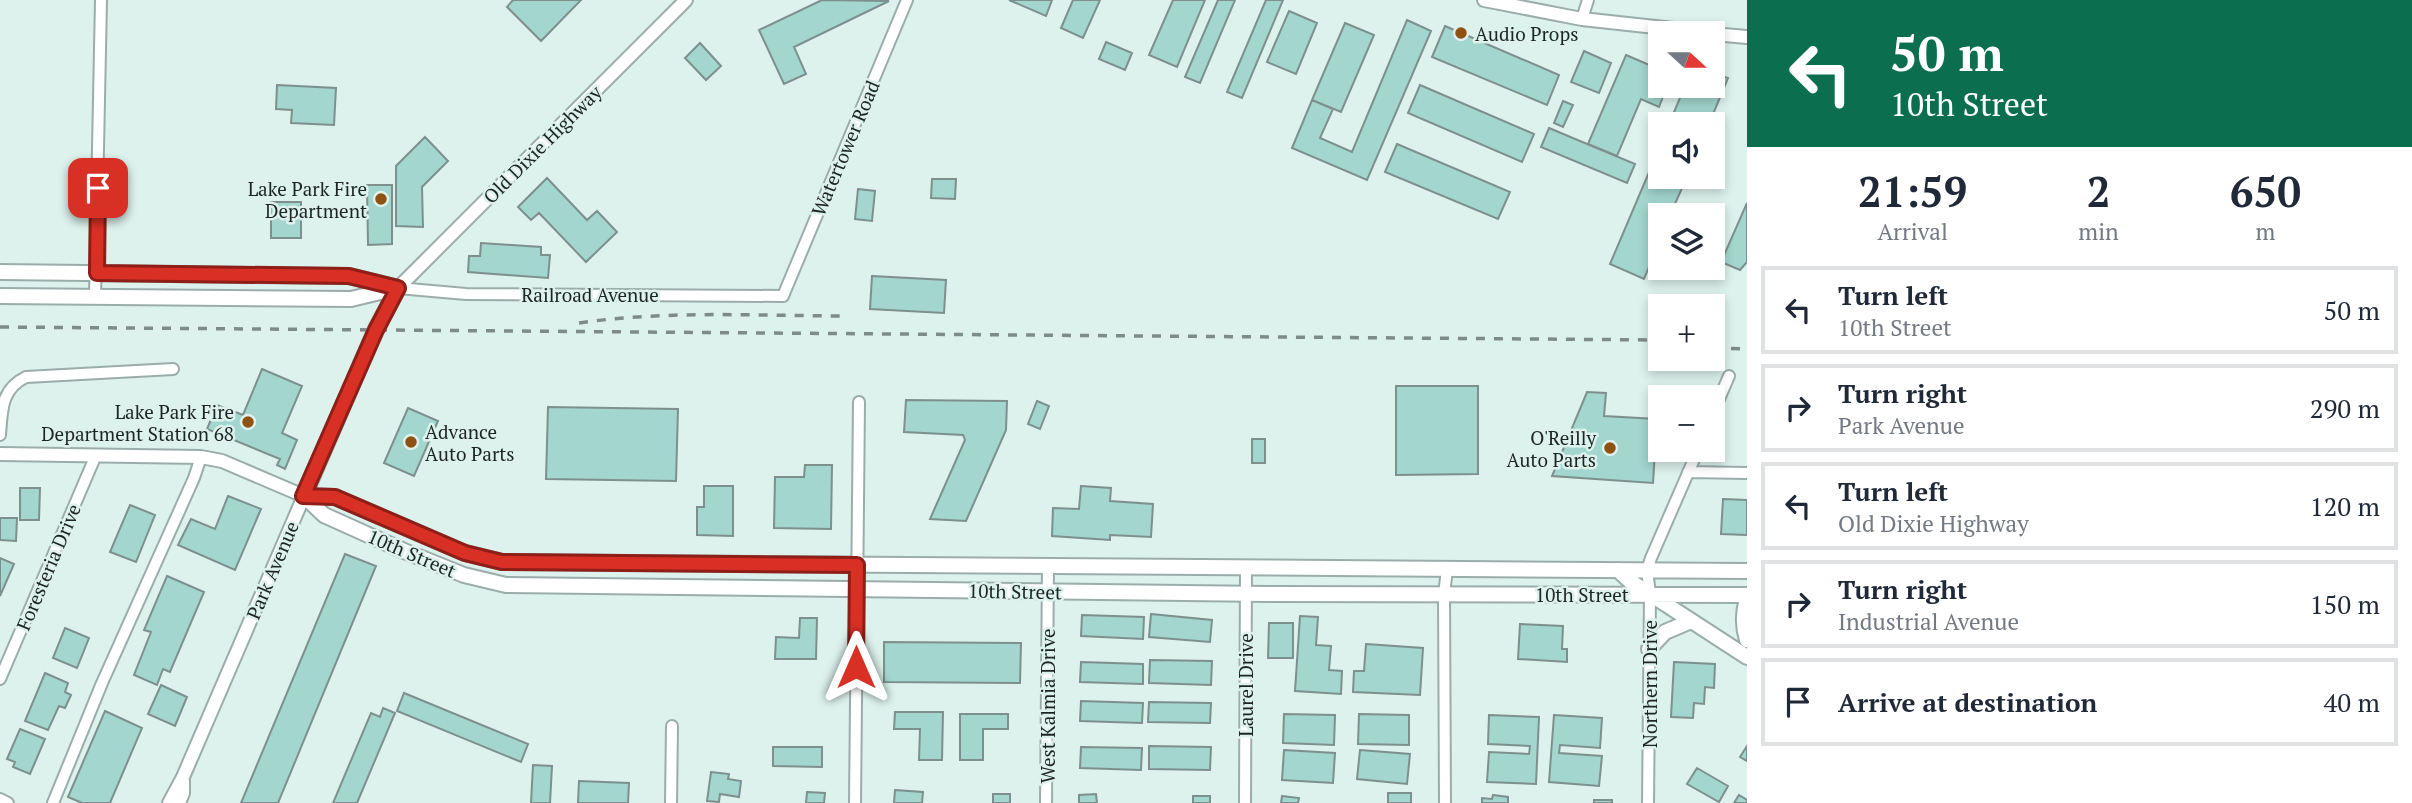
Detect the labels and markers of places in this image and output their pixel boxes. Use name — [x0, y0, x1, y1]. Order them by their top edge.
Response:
place label: Audio Props — [1475, 21, 1578, 46]
marker: Audio Props — [1453, 25, 1469, 41]
pin — [68, 158, 128, 218]
place label: Lake Park Fire Department — [248, 176, 367, 223]
marker: Lake Park Fire Department — [373, 191, 389, 207]
place label: Lake Park Fire Department Station 68 — [41, 399, 234, 446]
marker: Lake Park Fire Department Station 68 — [240, 414, 256, 430]
place label: Advance Auto Parts — [425, 419, 515, 466]
place label: O'Reilly Auto Parts — [1506, 425, 1596, 472]
marker: Advance Auto Parts — [403, 434, 419, 450]
marker: O'Reilly Auto Parts — [1602, 440, 1618, 456]

